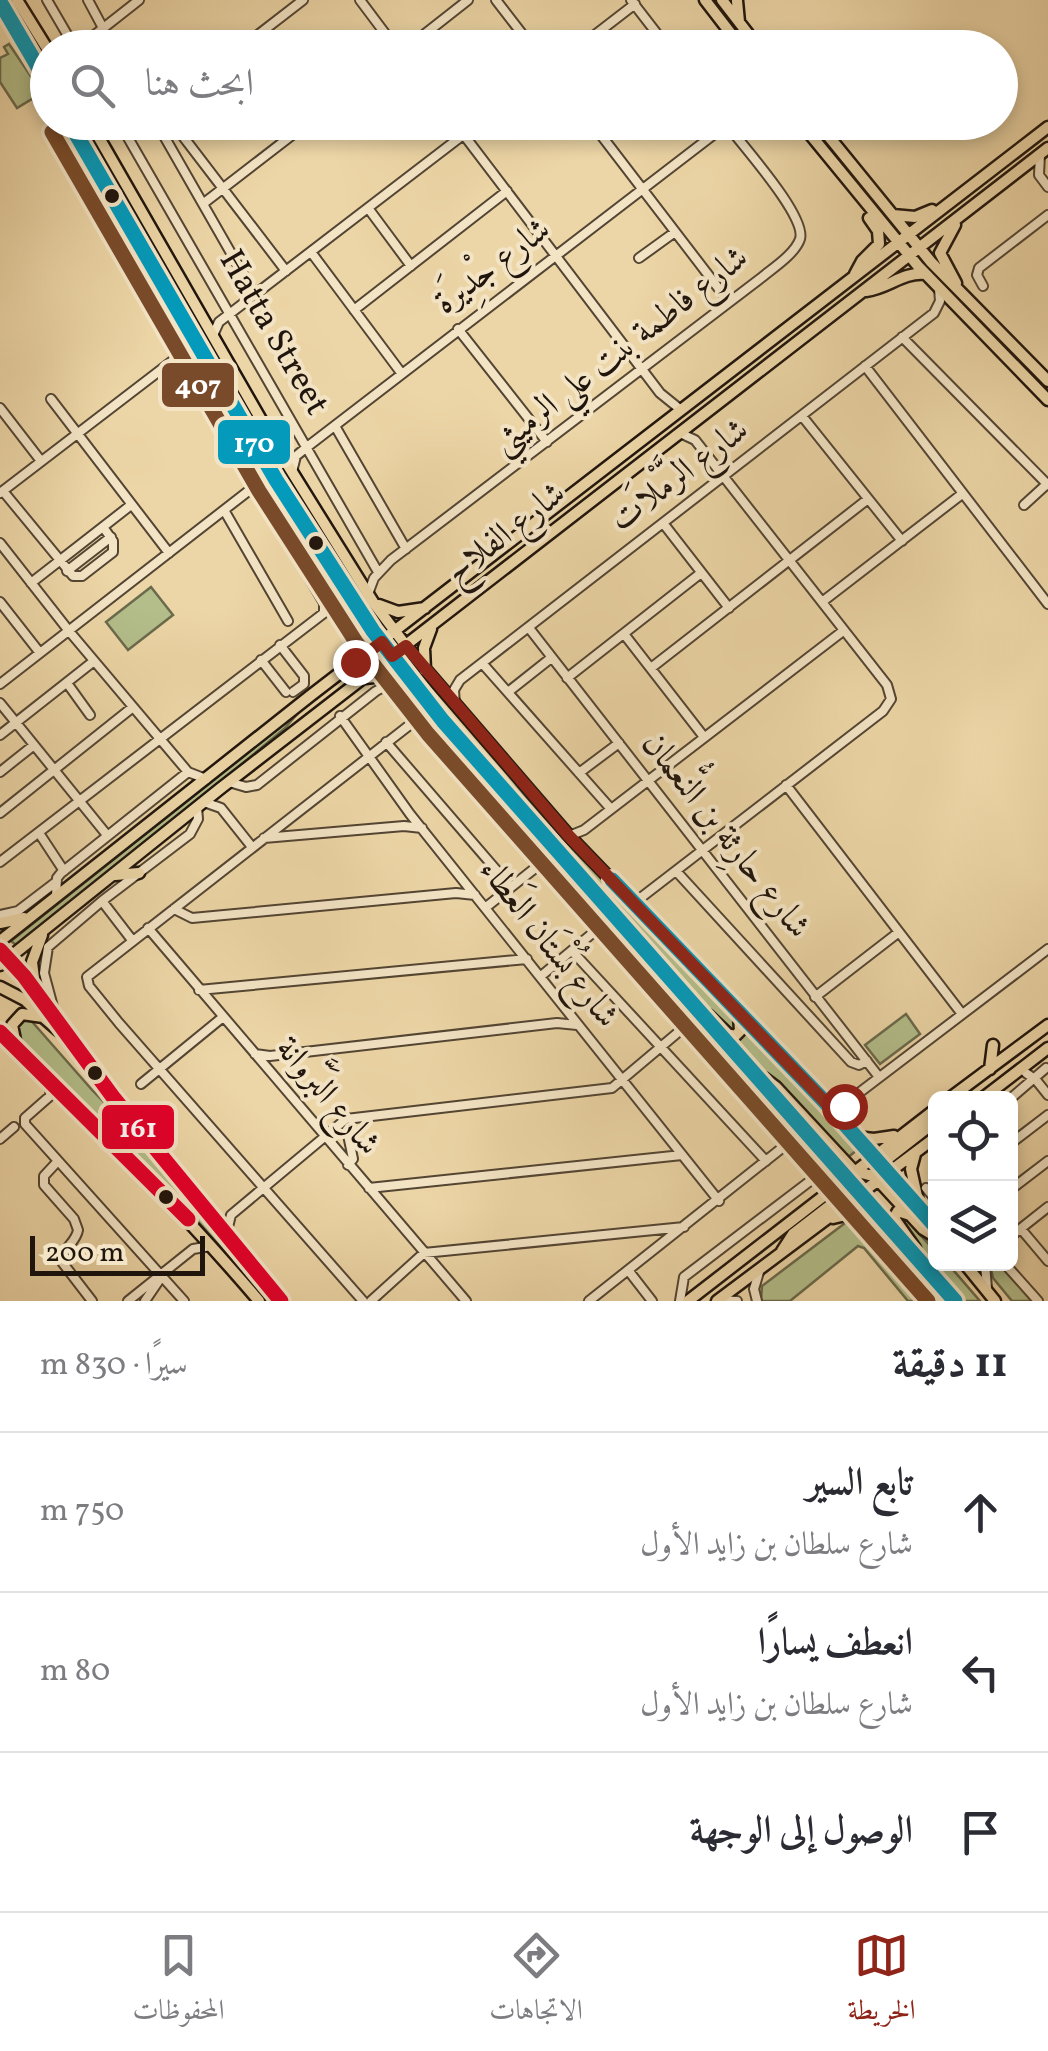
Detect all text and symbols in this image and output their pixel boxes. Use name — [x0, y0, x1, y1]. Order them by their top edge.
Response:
search box — [30, 30, 1018, 140]
icon: search — [65, 58, 120, 113]
text: ابحث هنا — [145, 59, 254, 112]
unlabelled marker — [102, 186, 122, 206]
street label: شارع جْدِيرَة — [422, 204, 563, 329]
street label: شارع فاطمة بنت علي الرميثي — [483, 235, 763, 471]
street label: Hatta Street — [206, 241, 340, 425]
line badge: 407 — [160, 361, 236, 409]
text: 407 — [174, 367, 222, 406]
street label: شارع الرَّمْلاَت — [596, 401, 761, 546]
line badge: 170 — [216, 418, 292, 466]
text: 170 — [234, 425, 274, 464]
street label: شارع الفلاح — [435, 471, 579, 600]
unlabelled marker — [306, 533, 326, 553]
route end — [333, 640, 379, 686]
street label: شارع حارِثة بن النُّعمان — [627, 715, 831, 951]
street label: شارع بُسْتَان العَطاء — [465, 844, 636, 1040]
street label: شارع البَرَّوانة — [261, 1022, 397, 1168]
unlabelled marker — [85, 1063, 105, 1083]
route start — [822, 1084, 868, 1130]
map controls — [928, 1091, 1018, 1271]
button: locate — [928, 1091, 1018, 1181]
line badge: 161 — [100, 1103, 176, 1151]
text: 161 — [119, 1110, 157, 1149]
button: layers — [928, 1181, 1018, 1271]
unlabelled marker — [156, 1187, 176, 1207]
scale bar — [30, 1231, 205, 1276]
text: 200 m — [45, 1234, 124, 1273]
text: 11 دقيقة — [892, 1336, 1008, 1395]
text: سيرًا · 830 m — [40, 1344, 188, 1388]
text: تابع السير — [806, 1458, 913, 1511]
icon: ahead — [953, 1485, 1008, 1540]
text: 750 m — [40, 1490, 124, 1534]
text: شارع سلطان بن زايد الأول — [640, 1524, 913, 1568]
text: انعطف يسارًا — [758, 1618, 913, 1671]
icon: left — [953, 1645, 1008, 1700]
text: 80 m — [40, 1650, 110, 1694]
text: شارع سلطان بن زايد الأول — [640, 1684, 913, 1728]
icon: arrive — [953, 1805, 1008, 1860]
text: الوصول إلى الوجهة — [690, 1806, 913, 1859]
tab: المحفوظات — [132, 1928, 225, 2037]
tab: الاتجاهات — [489, 1928, 583, 2037]
tab: الخريطة — [848, 1928, 916, 2037]

